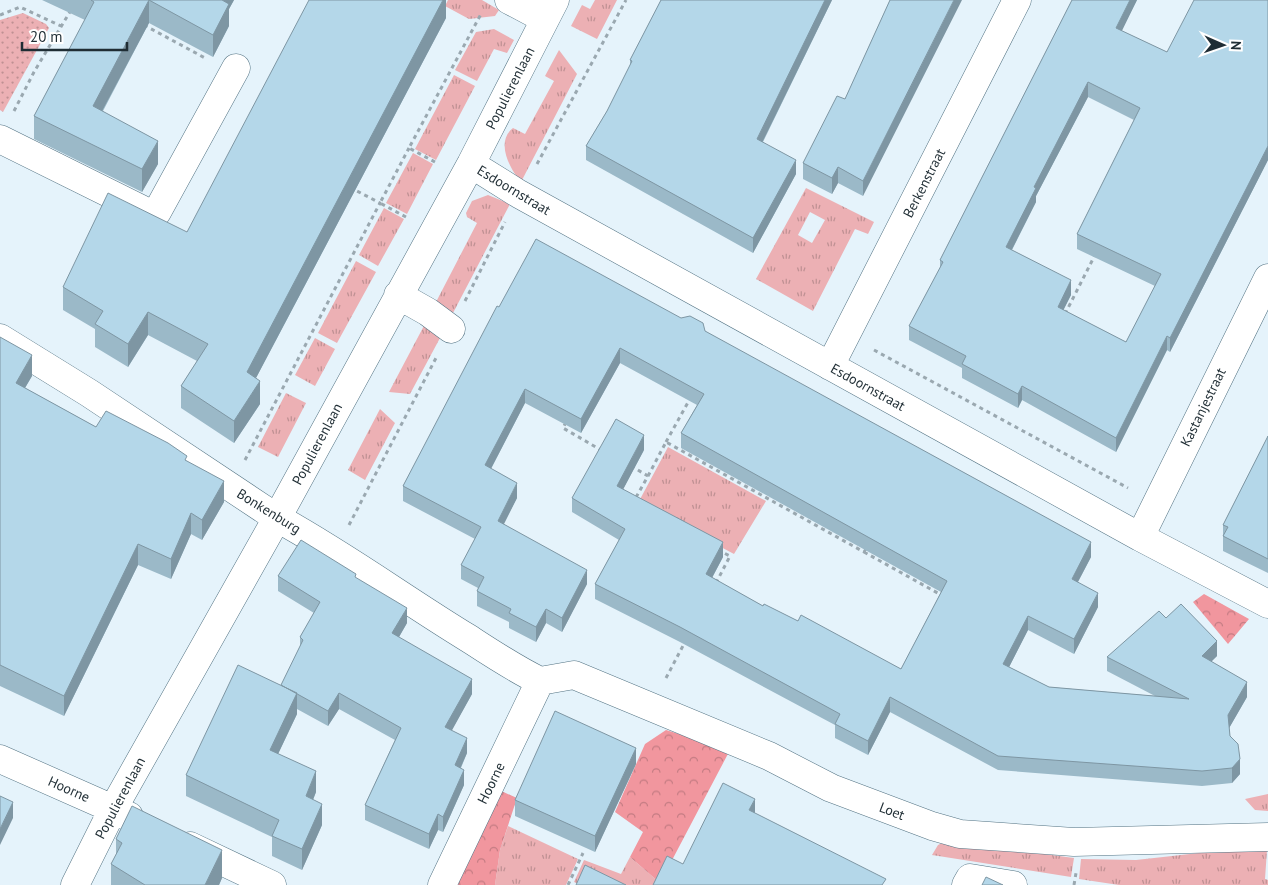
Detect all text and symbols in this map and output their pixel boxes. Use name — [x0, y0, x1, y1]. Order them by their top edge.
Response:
scale bar — [22, 20, 128, 52]
north arrow — [1198, 20, 1248, 70]
text: 20 m — [30, 27, 63, 46]
text: N — [1227, 41, 1245, 50]
street label: Populierenlaan — [482, 44, 538, 132]
street label: Berkenstraat — [899, 145, 949, 221]
street label: Esdoornstraat — [474, 161, 554, 219]
street label: Esdoornstraat — [828, 359, 909, 415]
street label: Kastanjestraat — [1176, 365, 1230, 449]
street label: Populierenlaan — [288, 400, 346, 488]
street label: Bonkenburg — [234, 484, 304, 538]
street label: Populierenlaan — [91, 754, 149, 842]
street label: Hoorne — [473, 759, 509, 807]
street label: Hoorne — [45, 772, 93, 806]
street label: Loet — [877, 798, 907, 824]

